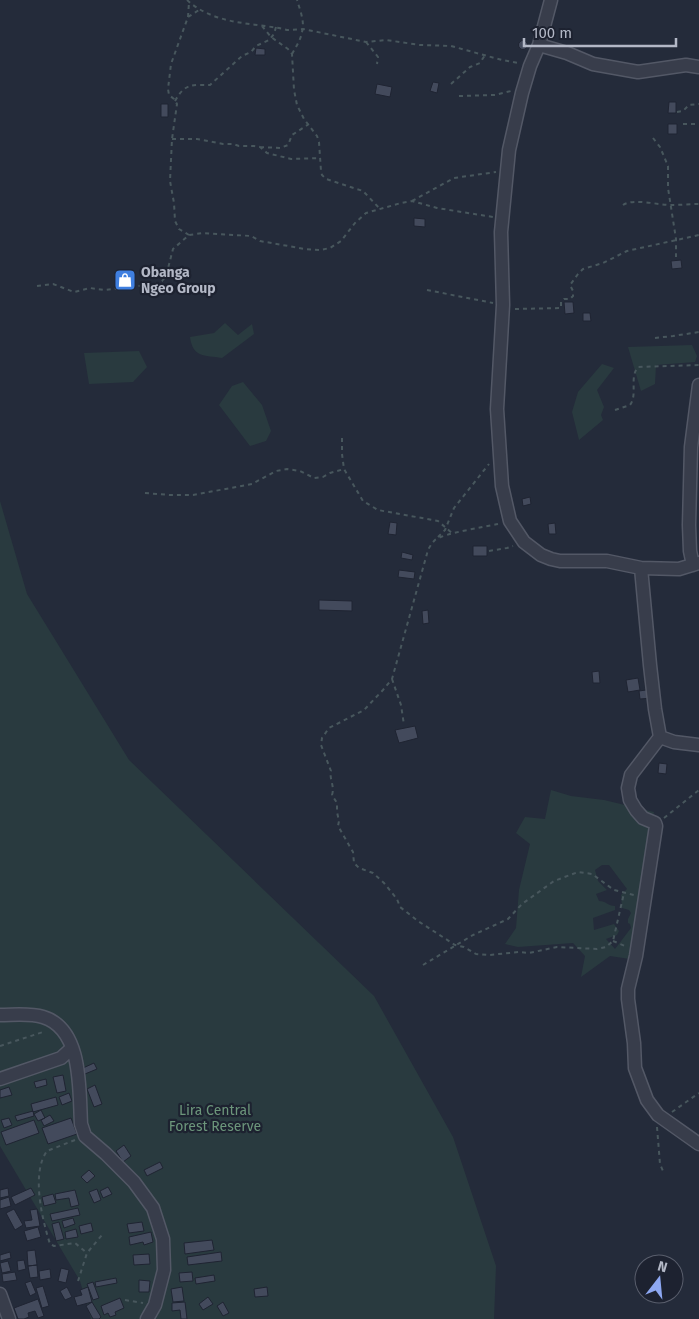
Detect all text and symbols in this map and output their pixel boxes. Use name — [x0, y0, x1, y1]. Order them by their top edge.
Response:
scale bar — [524, 15, 676, 47]
text: 100 m — [532, 24, 572, 42]
place label: Obanga Ngeo Group — [141, 264, 216, 297]
shop icon: Obanga Ngeo Group — [113, 268, 137, 292]
park label: Lira Central Forest Reserve — [169, 1102, 261, 1135]
north arrow — [634, 1254, 684, 1304]
text: N — [656, 1258, 669, 1276]

